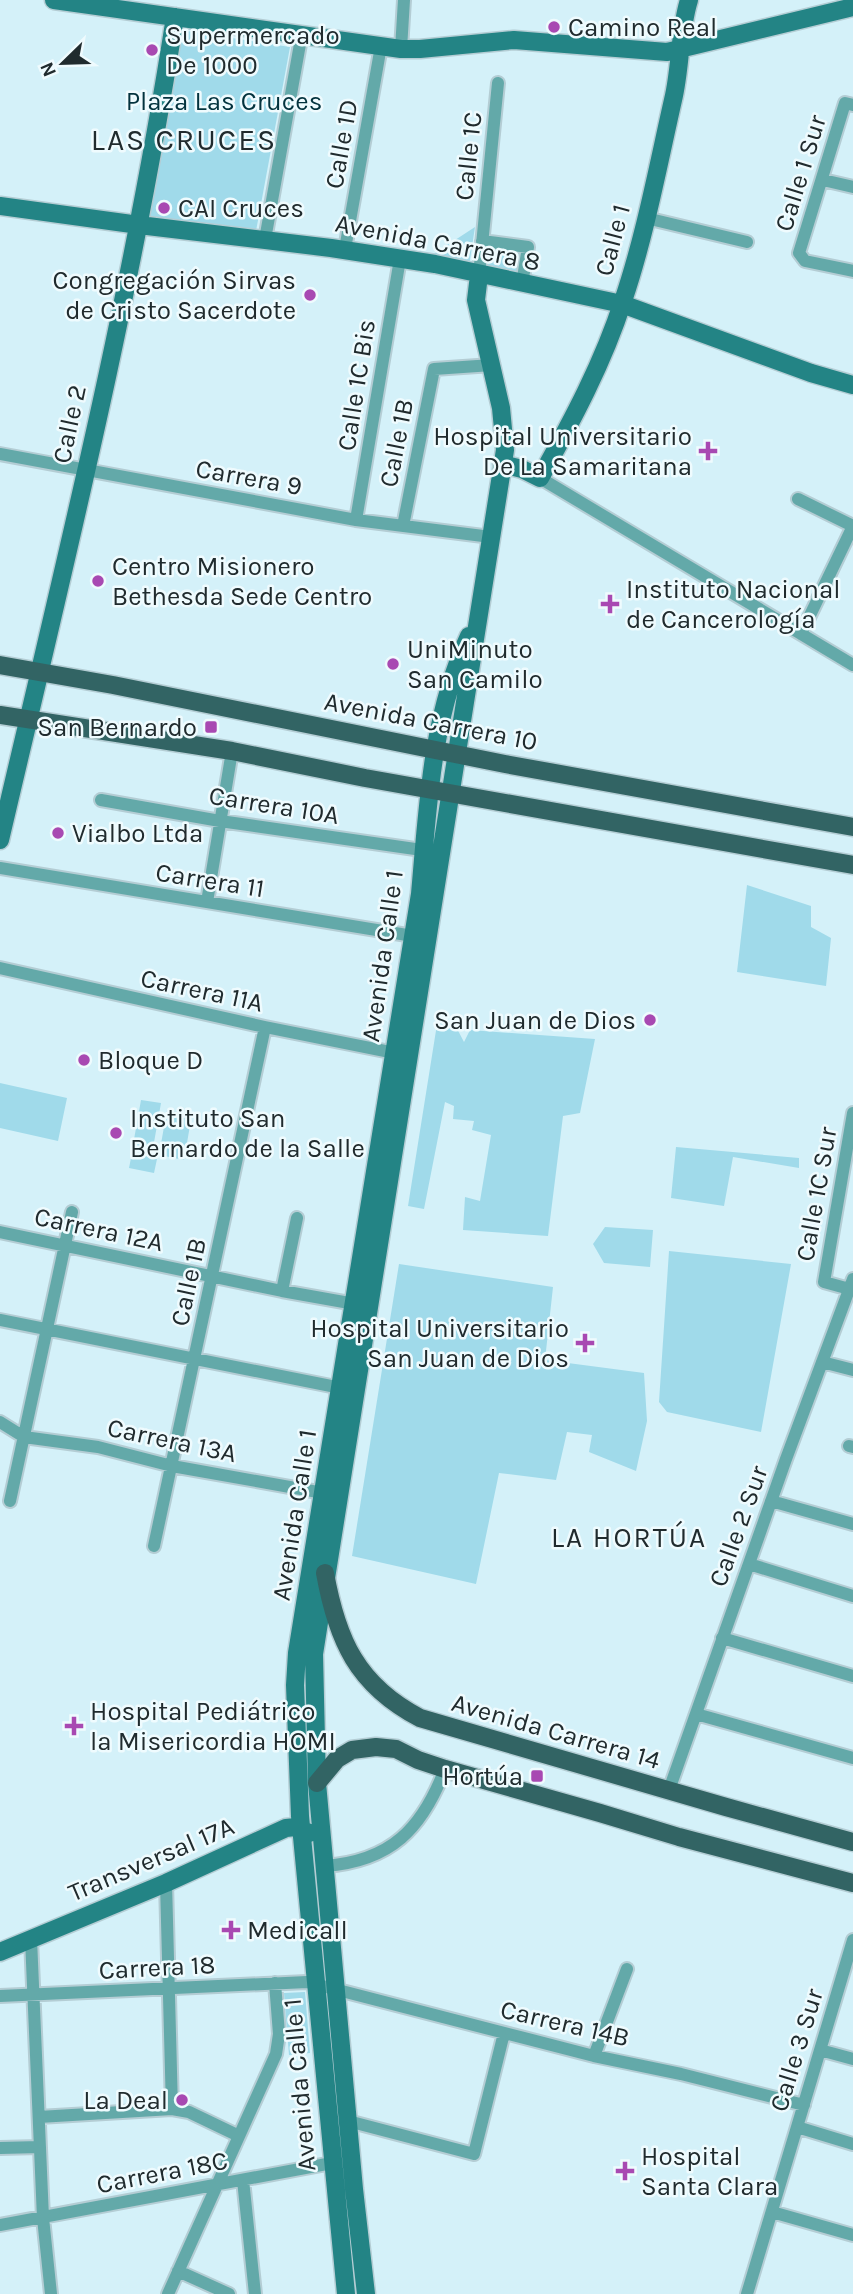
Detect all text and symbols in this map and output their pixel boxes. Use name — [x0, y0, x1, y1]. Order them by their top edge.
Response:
place label: Camino Real — [568, 12, 717, 43]
marker: Camino Real — [546, 19, 562, 35]
place label: Supermercado De 1000 — [166, 20, 340, 81]
north arrow — [28, 28, 98, 98]
marker: Supermercado De 1000 — [144, 42, 160, 58]
text: N — [35, 59, 61, 80]
park label: Plaza Las Cruces — [126, 86, 322, 117]
street label: Calle 1D — [318, 97, 365, 191]
street label: Calle 1C — [448, 110, 489, 202]
street label: Calle 1 Sur — [768, 111, 833, 235]
district label: LAS CRUCES — [91, 122, 277, 158]
place label: CAI Cruces — [178, 193, 304, 224]
marker: CAI Cruces — [156, 200, 172, 216]
street label: Calle 1 — [588, 201, 637, 279]
street label: Avenida Carrera 8 — [333, 207, 543, 278]
place label: Congregación Sirvas de Cristo Sacerdote — [53, 265, 296, 326]
marker: Congregación Sirvas de Cristo Sacerdote — [302, 287, 318, 303]
street label: Calle 1C Bis — [331, 317, 382, 453]
street label: Calle 2 — [46, 382, 93, 466]
street label: Calle 1B — [373, 396, 420, 490]
place label: Hospital Universitario De La Samaritana — [433, 421, 692, 482]
marker: Hospital Universitario De La Samaritana — [698, 441, 718, 461]
street label: Carrera 9 — [193, 453, 304, 502]
place label: Centro Misionero Bethesda Sede Centro — [112, 551, 372, 612]
marker: Centro Misionero Bethesda Sede Centro — [90, 573, 106, 589]
place label: Instituto Nacional de Cancerología — [626, 574, 841, 635]
marker: Instituto Nacional de Cancerología — [600, 594, 620, 614]
place label: UniMinuto San Camilo — [407, 634, 543, 695]
marker: UniMinuto San Camilo — [385, 656, 401, 672]
street label: Avenida Carrera 10 — [322, 686, 540, 757]
place label: San Bernardo — [37, 712, 197, 743]
marker: San Bernardo — [203, 719, 219, 735]
street label: Carrera 10A — [207, 780, 341, 831]
place label: Vialbo Ltda — [72, 818, 203, 849]
marker: Vialbo Ltda — [50, 825, 66, 841]
street label: Carrera 11 — [153, 857, 266, 904]
street label: Avenida Calle 1 — [355, 868, 410, 1044]
street label: Carrera 11A — [138, 962, 266, 1019]
place label: San Juan de Dios — [434, 1005, 636, 1036]
marker: San Juan de Dios — [642, 1012, 658, 1028]
place label: Bloque D — [98, 1045, 203, 1076]
marker: Bloque D — [76, 1052, 92, 1068]
place label: Instituto San Bernardo de la Salle — [130, 1103, 365, 1164]
street label: Calle 1C Sur — [789, 1124, 844, 1264]
marker: Instituto San Bernardo de la Salle — [108, 1125, 124, 1141]
street label: Carrera 12A — [32, 1201, 166, 1258]
street label: Calle 1B — [164, 1235, 213, 1329]
place label: Hospital Universitario San Juan de Dios — [310, 1313, 569, 1374]
marker: Hospital Universitario San Juan de Dios — [575, 1333, 595, 1353]
street label: Carrera 13A — [105, 1412, 239, 1469]
street label: Avenida Calle 1 — [266, 1427, 323, 1603]
street label: Calle 2 Sur — [702, 1461, 775, 1591]
district label: LA HORTÚA — [551, 1520, 707, 1554]
street label: Avenida Carrera 14 — [448, 1687, 664, 1776]
place label: Hospital Pediátrico la Misericordia HOMI — [90, 1696, 336, 1757]
marker: Hospital Pediátrico la Misericordia HOMI — [64, 1716, 84, 1736]
place label: Hortúa — [442, 1761, 523, 1792]
marker: Hortúa — [529, 1768, 545, 1784]
street label: Transversal 17A — [64, 1811, 239, 1908]
place label: Medicall — [247, 1915, 348, 1946]
marker: Medicall — [221, 1920, 241, 1940]
street label: Carrera 18 — [98, 1949, 216, 1986]
street label: Calle 3 Sur — [763, 1984, 830, 2115]
street label: Carrera 14B — [497, 1994, 632, 2053]
street label: Avenida Calle 1 — [277, 1997, 322, 2173]
place label: La Deal — [83, 2085, 168, 2116]
marker: La Deal — [174, 2092, 190, 2108]
place label: Hospital Santa Clara — [641, 2141, 778, 2202]
street label: Carrera 18C — [94, 2145, 230, 2200]
marker: Hospital Santa Clara — [615, 2161, 635, 2181]

